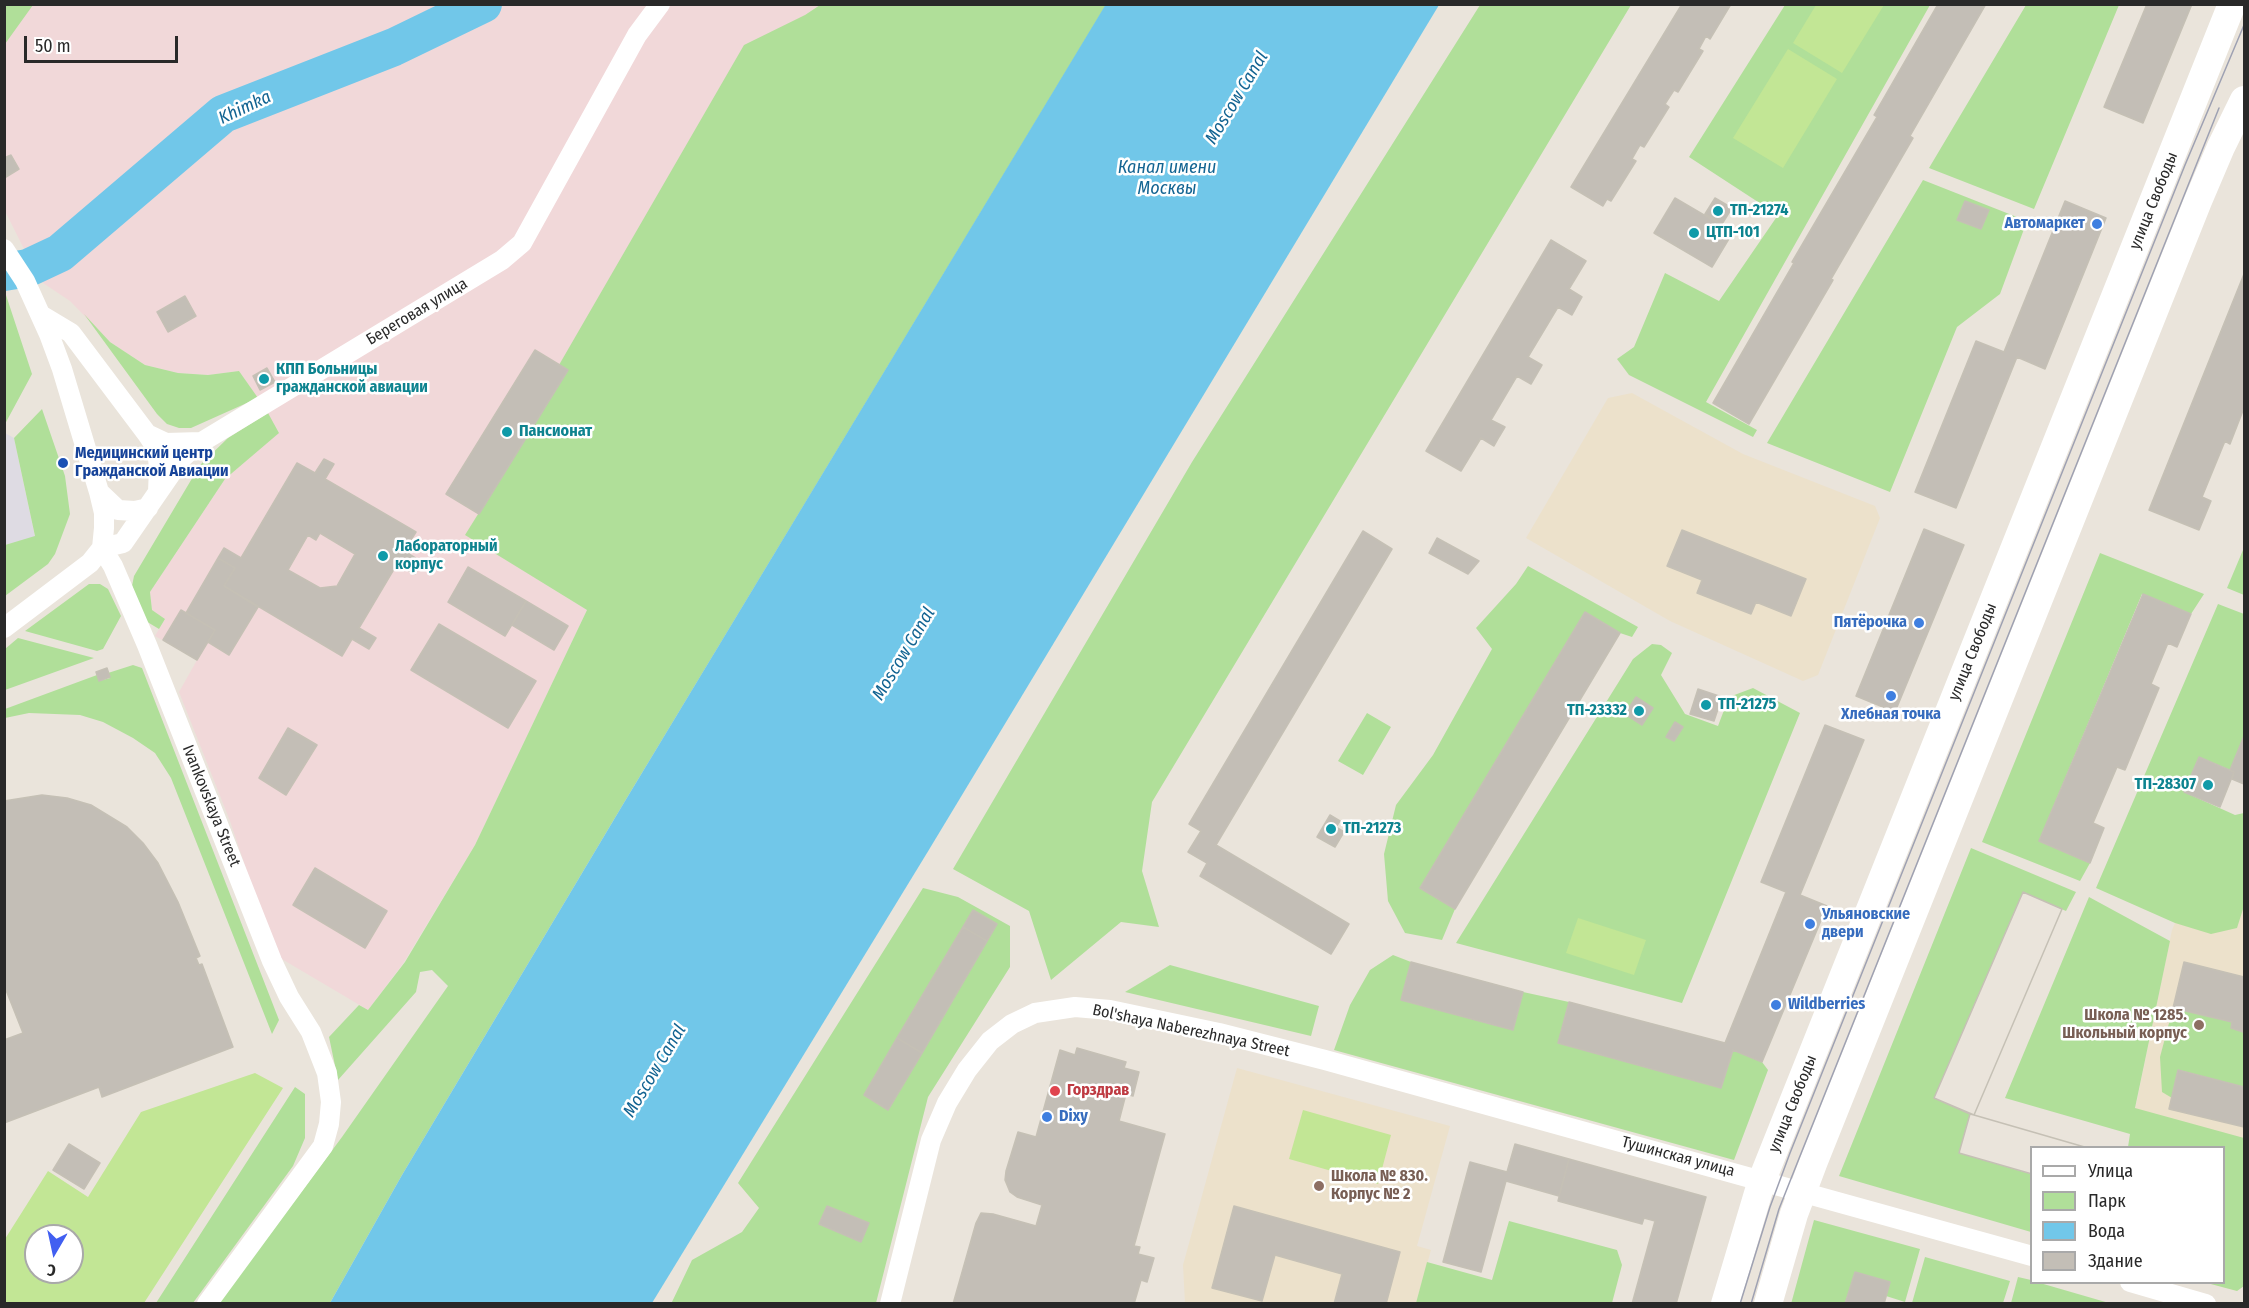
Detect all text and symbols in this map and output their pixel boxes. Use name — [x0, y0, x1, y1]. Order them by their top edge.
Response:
scale bar — [27, 24, 182, 62]
text: 50 m — [35, 35, 71, 57]
water label: Moscow Canal — [1201, 48, 1273, 148]
water label: Khimka — [215, 86, 275, 130]
street label: улица Свободы — [2126, 149, 2182, 253]
water label: Канал имени Москвы — [1118, 157, 1216, 200]
place label: ТП-21274 — [1730, 201, 1788, 221]
marker: ТП-21274 — [1711, 204, 1725, 218]
place label: Автомаркет — [2005, 214, 2085, 234]
marker: Автомаркет — [2090, 217, 2104, 231]
place label: ЦТП-101 — [1706, 223, 1760, 243]
marker: ЦТП-101 — [1687, 226, 1701, 240]
street label: Береговая улица — [363, 274, 471, 350]
place label: КПП Больницы гражданской авиации — [276, 360, 428, 398]
marker: КПП Больницы гражданской авиации — [257, 372, 271, 386]
place label: Пансионат — [519, 422, 592, 442]
marker: Пансионат — [500, 425, 514, 439]
place label: Медицинский центр Гражданской Авиации — [75, 444, 229, 482]
marker: Медицинский центр Гражданской Авиации — [56, 456, 70, 470]
place label: Лабораторный корпус — [395, 537, 497, 575]
marker: Лабораторный корпус — [376, 549, 390, 563]
street label: улица Свободы — [1945, 600, 2001, 704]
water label: Moscow Canal — [868, 604, 940, 704]
place label: Пятёрочка — [1834, 613, 1907, 633]
marker: Пятёрочка — [1912, 616, 1926, 630]
marker: Хлебная точка — [1884, 689, 1898, 703]
place label: ТП-21275 — [1718, 695, 1776, 715]
marker: ТП-21275 — [1699, 698, 1713, 712]
place label: ТП-23332 — [1567, 701, 1627, 721]
marker: ТП-23332 — [1632, 704, 1646, 718]
place label: Хлебная точка — [1841, 705, 1941, 725]
street label: Ivankovskaya Street — [178, 742, 244, 870]
place label: ТП-28307 — [2135, 775, 2196, 795]
marker: ТП-28307 — [2201, 778, 2215, 792]
place label: ТП-21273 — [1343, 819, 1401, 839]
marker: ТП-21273 — [1324, 822, 1338, 836]
place label: Ульяновские двери — [1822, 905, 1910, 943]
marker: Ульяновские двери — [1803, 917, 1817, 931]
place label: Wildberries — [1788, 995, 1865, 1015]
marker: Wildberries — [1769, 998, 1783, 1012]
street label: Bol'shaya Naberezhnaya Street — [1091, 1001, 1291, 1061]
place label: Школа № 1285. Школьный корпус — [2062, 1006, 2187, 1044]
marker: Школа № 1285. Школьный корпус — [2192, 1018, 2206, 1032]
water label: Moscow Canal — [619, 1021, 691, 1121]
street label: улица Свободы — [1765, 1052, 1821, 1156]
place label: Горздрав — [1067, 1081, 1129, 1101]
marker: Горздрав — [1048, 1084, 1062, 1098]
place label: Dixy — [1059, 1107, 1088, 1127]
marker: Dixy — [1040, 1110, 1054, 1124]
street label: Тушинская улица — [1619, 1133, 1737, 1181]
legend — [2030, 1146, 2225, 1284]
text: Улица — [2088, 1160, 2133, 1182]
place label: Школа № 830. Корпус № 2 — [1331, 1167, 1428, 1205]
marker: Школа № 830. Корпус № 2 — [1312, 1179, 1326, 1193]
text: Парк — [2088, 1190, 2126, 1212]
text: Вода — [2088, 1220, 2125, 1242]
north arrow — [24, 1224, 84, 1284]
text: Здание — [2088, 1250, 2143, 1272]
text: С — [46, 1260, 57, 1280]

